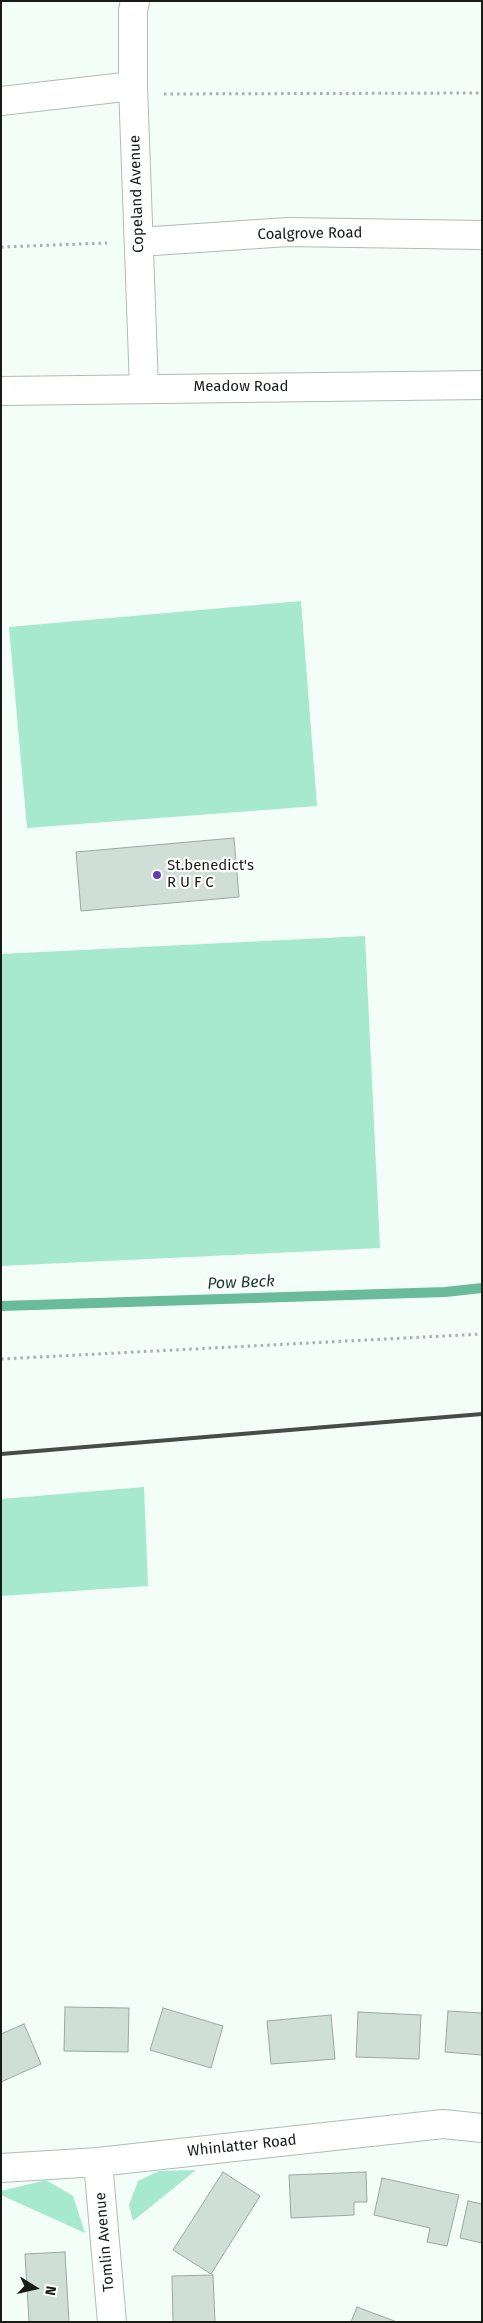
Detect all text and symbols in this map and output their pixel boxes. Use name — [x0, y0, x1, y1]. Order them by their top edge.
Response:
street label: Copeland Avenue — [126, 135, 148, 253]
street label: Coalgrove Road — [257, 224, 363, 244]
street label: Meadow Road — [194, 378, 288, 396]
place label: St.benedict's R U F C — [167, 857, 254, 892]
marker: St.benedict's R U F C — [151, 869, 163, 881]
water label: Pow Beck — [207, 1272, 275, 1294]
street label: Whinlatter Road — [186, 2131, 298, 2161]
street label: Tomlin Avenue — [92, 2192, 118, 2292]
north arrow — [10, 2263, 60, 2313]
text: N — [41, 2285, 59, 2297]

